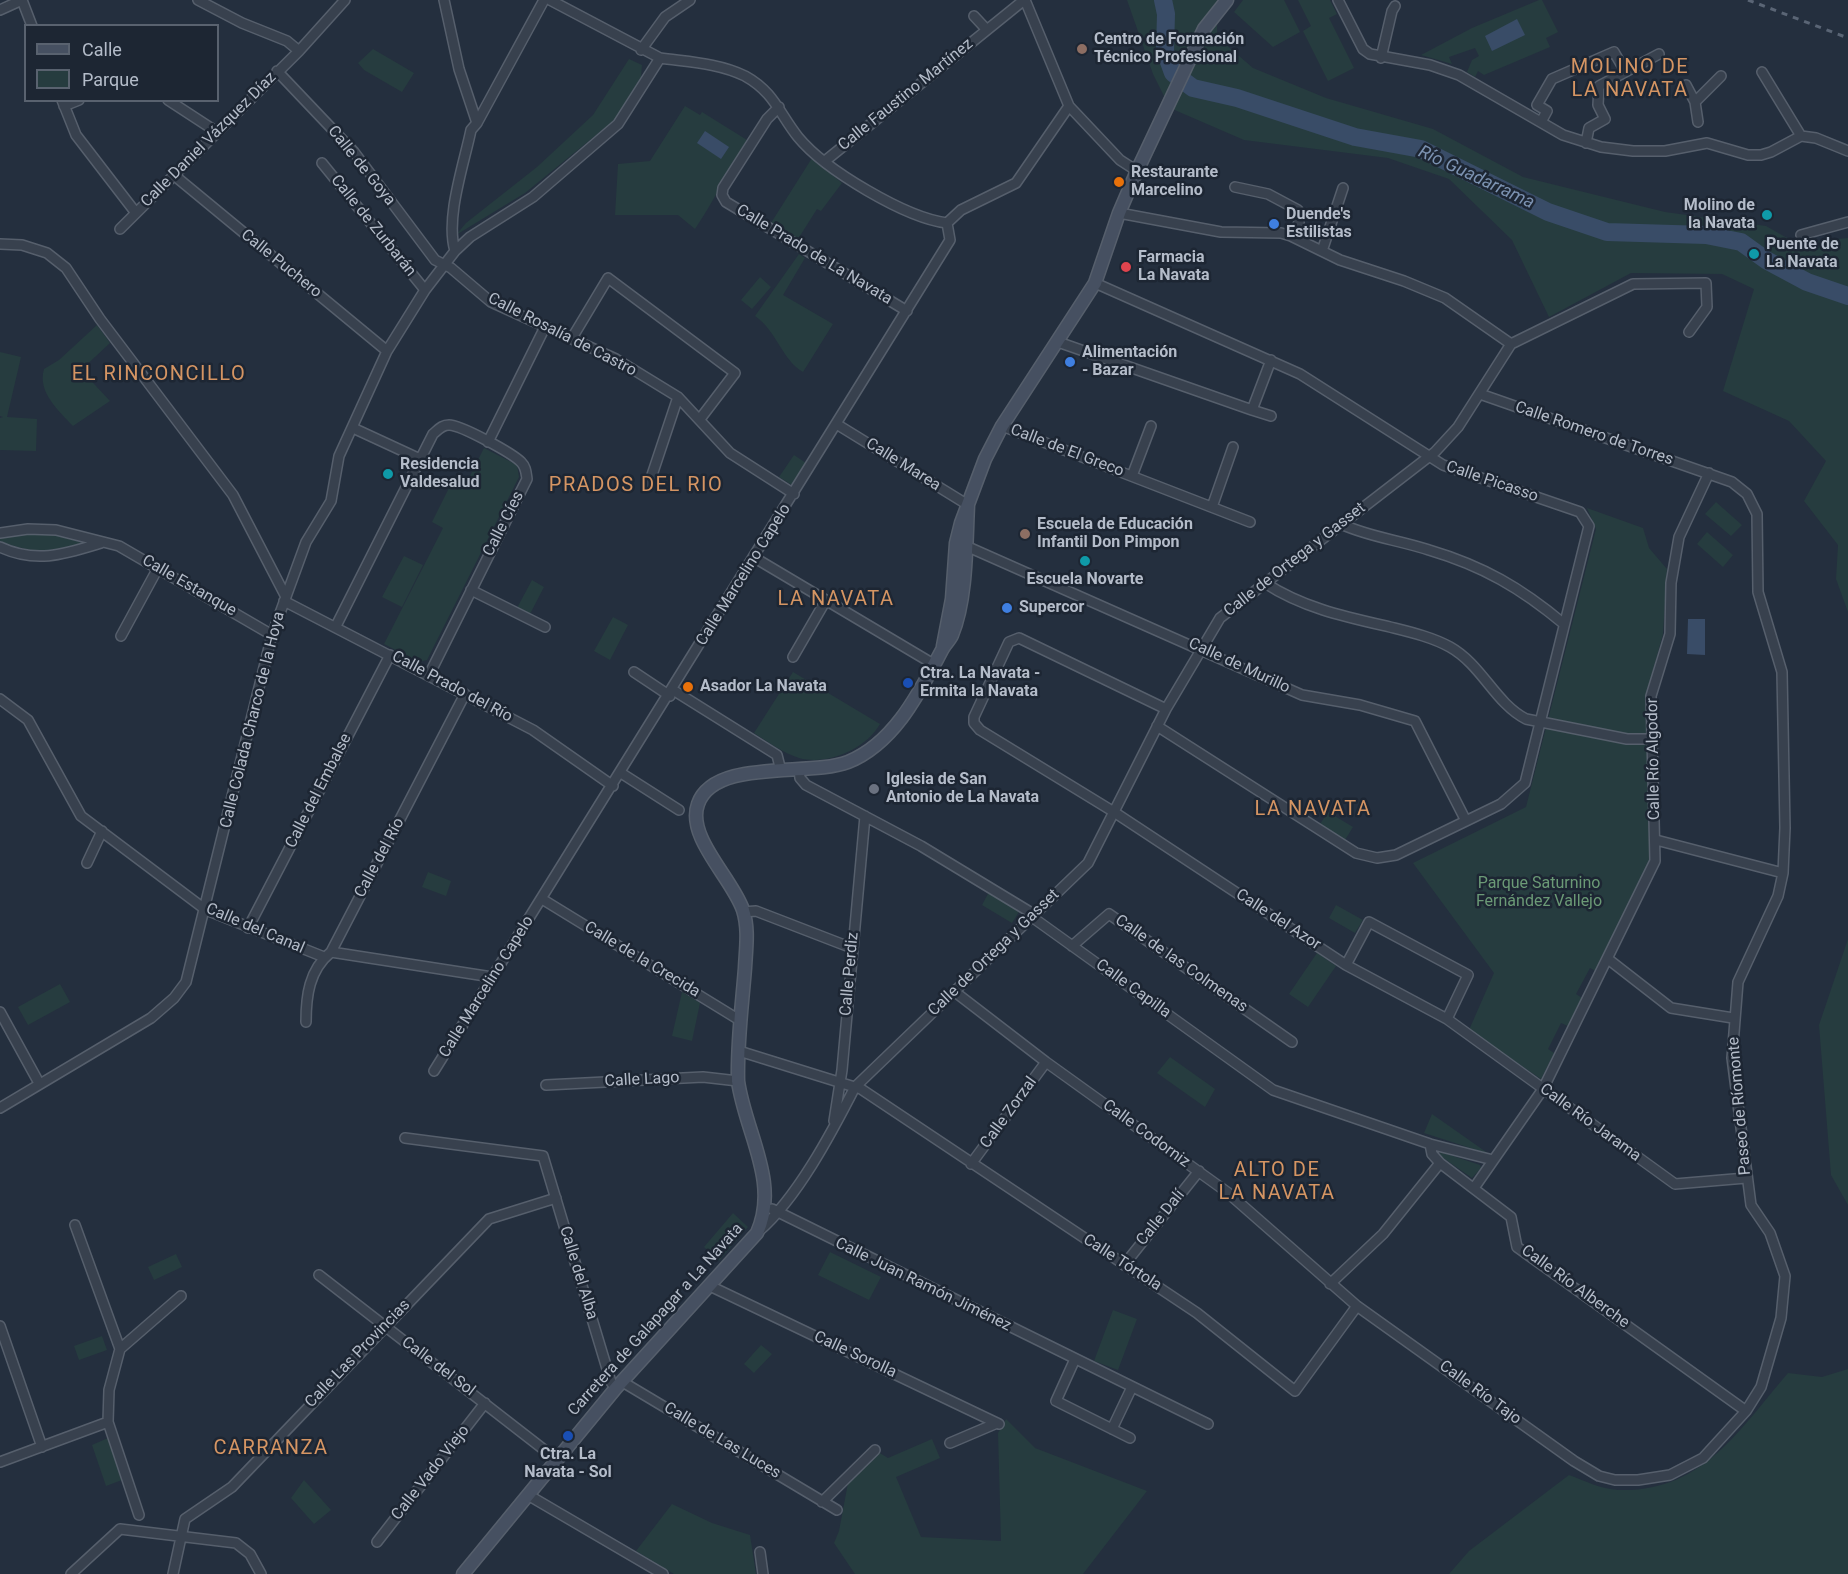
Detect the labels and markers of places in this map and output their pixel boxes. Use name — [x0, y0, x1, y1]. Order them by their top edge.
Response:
place label: Centro de Formación Técnico Profesional — [1094, 30, 1244, 68]
marker: Centro de Formación Técnico Profesional — [1075, 42, 1089, 56]
place label: Restaurante Marcelino — [1131, 163, 1218, 201]
marker: Restaurante Marcelino — [1112, 175, 1126, 189]
place label: Molino de la Navata — [1684, 196, 1755, 234]
place label: Duende's Estilistas — [1286, 205, 1352, 243]
marker: Molino de la Navata — [1760, 208, 1774, 222]
marker: Duende's Estilistas — [1267, 217, 1281, 231]
place label: Puente de La Navata — [1766, 235, 1839, 273]
marker: Puente de La Navata — [1747, 247, 1761, 261]
place label: Farmacia La Navata — [1138, 248, 1209, 286]
marker: Farmacia La Navata — [1119, 260, 1133, 274]
place label: Alimentación - Bazar — [1082, 343, 1177, 381]
marker: Alimentación - Bazar — [1063, 355, 1077, 369]
place label: Residencia Valdesalud — [400, 455, 480, 493]
marker: Residencia Valdesalud — [381, 467, 395, 481]
place label: Escuela de Educación Infantil Don Pimpon — [1037, 515, 1193, 553]
marker: Escuela de Educación Infantil Don Pimpon — [1018, 527, 1032, 541]
marker: Escuela Novarte — [1078, 554, 1092, 568]
place label: Escuela Novarte — [1027, 570, 1143, 590]
place label: Supercor — [1019, 598, 1084, 618]
marker: Supercor — [1000, 601, 1014, 615]
place label: Ctra. La Navata - Ermita la Navata — [920, 664, 1040, 702]
marker: Ctra. La Navata - Ermita la Navata — [901, 676, 915, 690]
place label: Asador La Navata — [700, 677, 827, 697]
marker: Asador La Navata — [681, 680, 695, 694]
place label: Iglesia de San Antonio de La Navata — [886, 770, 1039, 808]
marker: Iglesia de San Antonio de La Navata — [867, 782, 881, 796]
marker: Ctra. La Navata - Sol — [561, 1429, 575, 1443]
place label: Ctra. La Navata - Sol — [524, 1445, 612, 1483]

